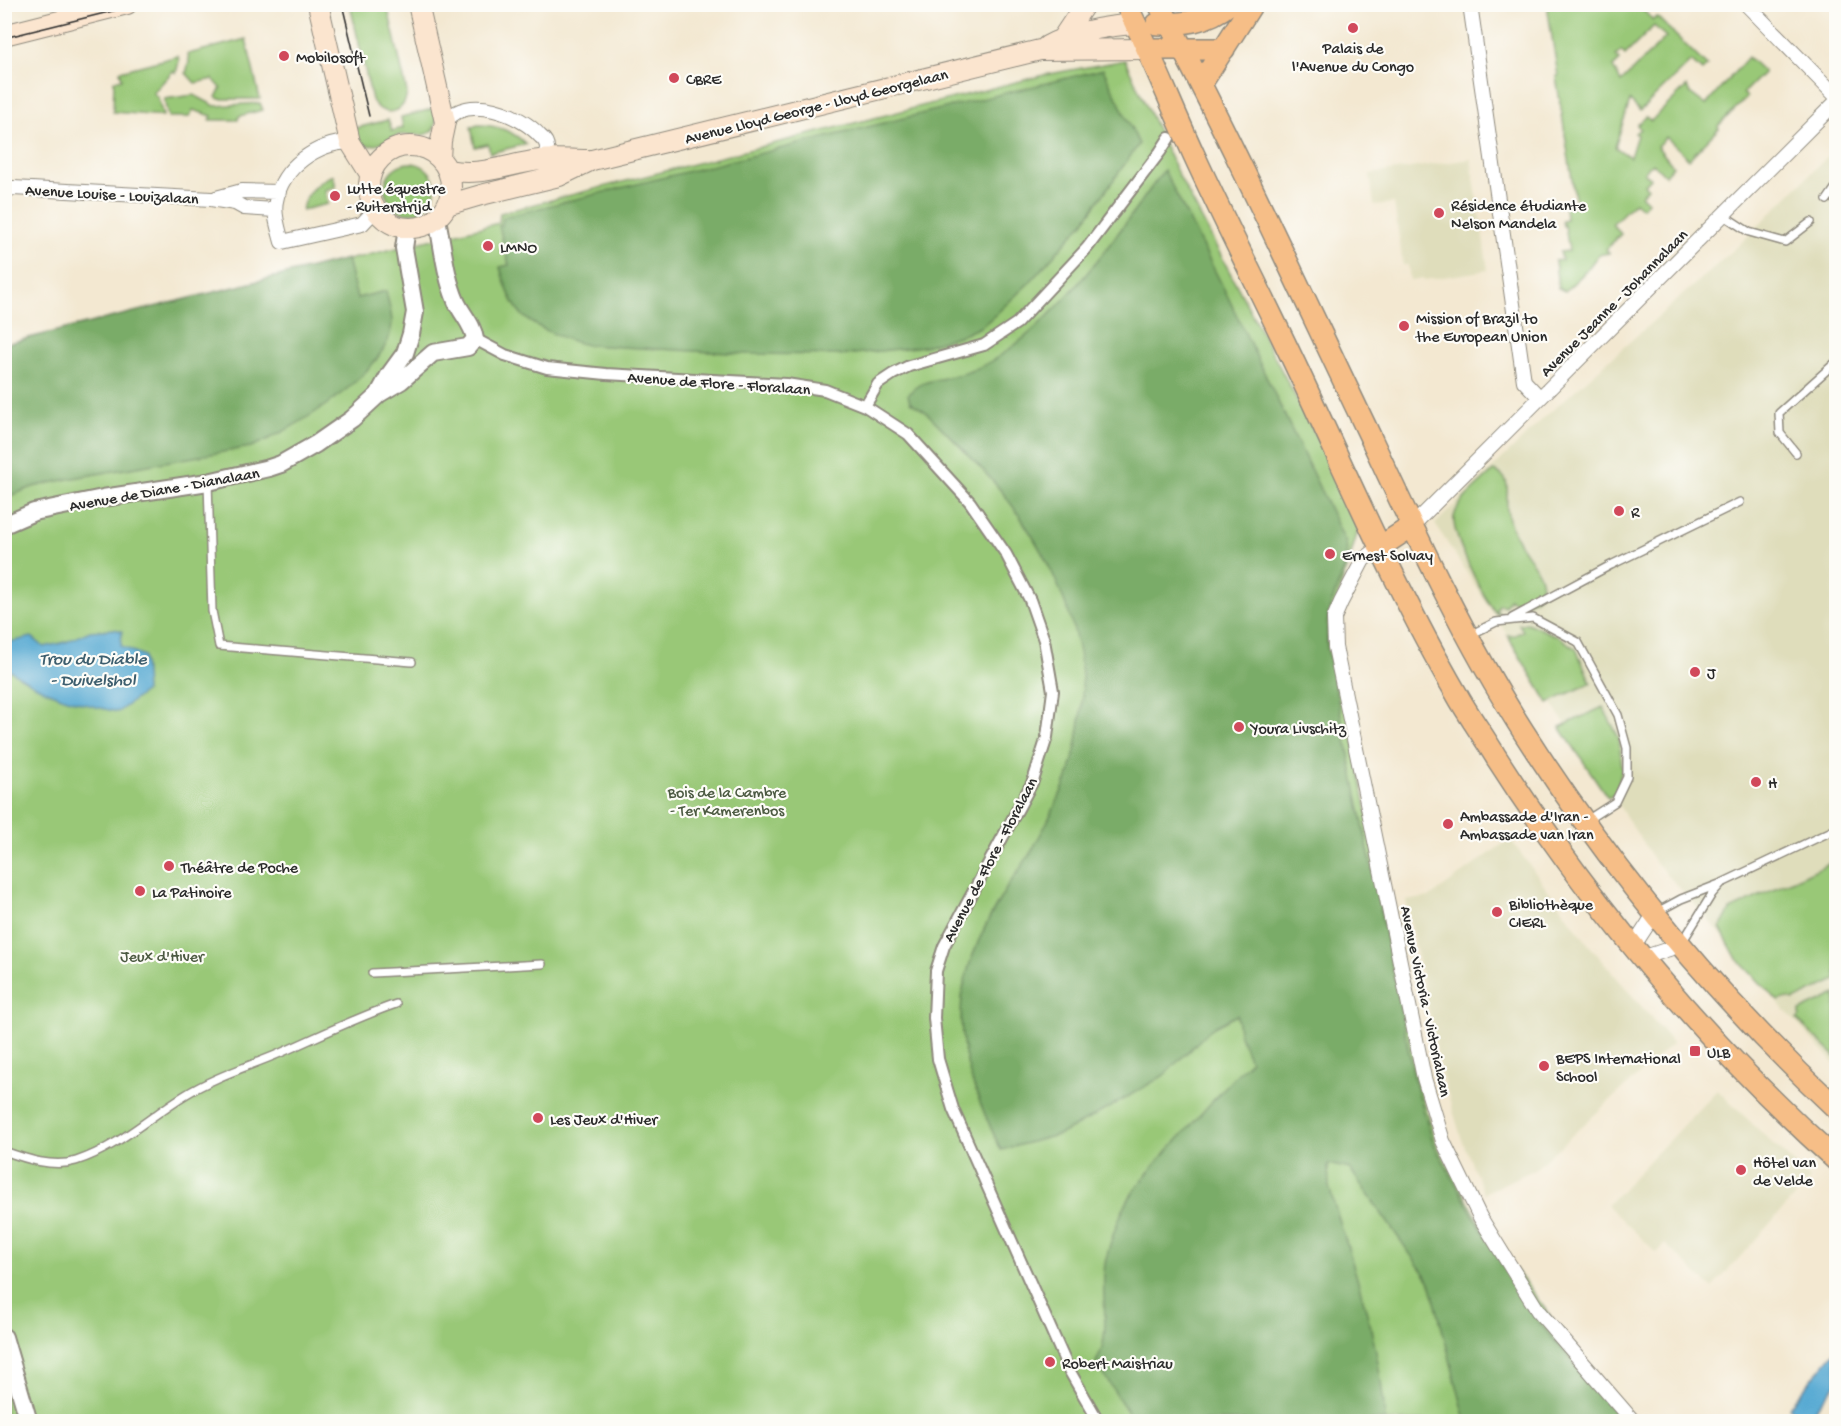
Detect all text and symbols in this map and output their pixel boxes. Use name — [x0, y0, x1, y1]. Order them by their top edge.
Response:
marker: Palais de l'Avenue du Congo — [1346, 21, 1360, 35]
place label: Palais de l'Avenue du Congo — [1292, 41, 1414, 78]
marker: Mobilosoft — [277, 49, 291, 63]
place label: Mobilosoft — [296, 50, 366, 69]
street label: Avenue Lloyd George - Lloyd Georgelaan — [683, 66, 951, 150]
marker: CBRE — [667, 71, 681, 85]
place label: CBRE — [686, 72, 722, 91]
place label: Lutte équestre - Ruiterstrijd — [347, 181, 446, 218]
street label: Avenue Louise - Louizalaan — [25, 182, 199, 211]
marker: Lutte équestre - Ruiterstrijd — [328, 189, 342, 203]
place label: Résidence étudiante Nelson Mandela — [1451, 198, 1587, 235]
marker: Résidence étudiante Nelson Mandela — [1432, 206, 1446, 220]
street label: Avenue Jeanne - Johannalaan — [1538, 226, 1693, 382]
marker: LMNO — [481, 239, 495, 253]
place label: LMNO — [500, 240, 537, 259]
place label: Mission of Brazil to the European Union — [1415, 311, 1548, 348]
marker: Mission of Brazil to the European Union — [1397, 319, 1411, 333]
street label: Avenue de Flore - Floralaan — [627, 370, 811, 401]
street label: Avenue de Diane - Dianalaan — [68, 465, 262, 518]
marker: R — [1612, 504, 1626, 518]
place label: R — [1631, 505, 1640, 524]
marker: Ernest Solvay — [1323, 547, 1337, 561]
place label: Ernest Solvay — [1342, 548, 1433, 567]
water label: Trou du Diable - Duivelshol — [40, 650, 147, 692]
marker: J — [1688, 665, 1702, 679]
place label: J — [1707, 666, 1717, 685]
marker: Youra Livschitz — [1232, 720, 1246, 734]
place label: Youra Livschitz — [1249, 721, 1347, 740]
street label: Avenue de Flore - Floralaan — [941, 775, 1044, 946]
marker: H — [1749, 775, 1763, 789]
place label: H — [1768, 776, 1778, 795]
park label: Bois de la Cambre - Ter Kamerenbos — [667, 785, 787, 822]
place label: Ambassade d'Iran - Ambassade van Iran — [1460, 809, 1594, 846]
marker: Ambassade d'Iran - Ambassade van Iran — [1441, 817, 1455, 831]
marker: Théâtre de Poche — [162, 859, 176, 873]
place label: Théâtre de Poche — [180, 860, 299, 879]
marker: La Patinoire — [133, 884, 147, 898]
place label: La Patinoire — [152, 885, 232, 904]
place label: Bibliothèque CIERL — [1508, 897, 1594, 934]
street label: Avenue Victoria - Victorialaan — [1394, 905, 1453, 1099]
marker: Bibliothèque CIERL — [1490, 905, 1504, 919]
park label: Jeux d'Hiver — [120, 949, 205, 968]
marker: ULB — [1688, 1044, 1702, 1058]
place label: ULB — [1707, 1045, 1731, 1064]
place label: BEPS International School — [1555, 1051, 1681, 1088]
marker: BEPS International School — [1537, 1059, 1551, 1073]
marker: Les Jeux d'Hiver — [531, 1111, 545, 1125]
place label: Les Jeux d'Hiver — [550, 1112, 659, 1131]
place label: Hôtel van de Velde — [1753, 1155, 1816, 1192]
marker: Hôtel van de Velde — [1734, 1163, 1748, 1177]
marker: Robert Maistriau — [1043, 1355, 1057, 1369]
place label: Robert Maistriau — [1062, 1356, 1173, 1375]

